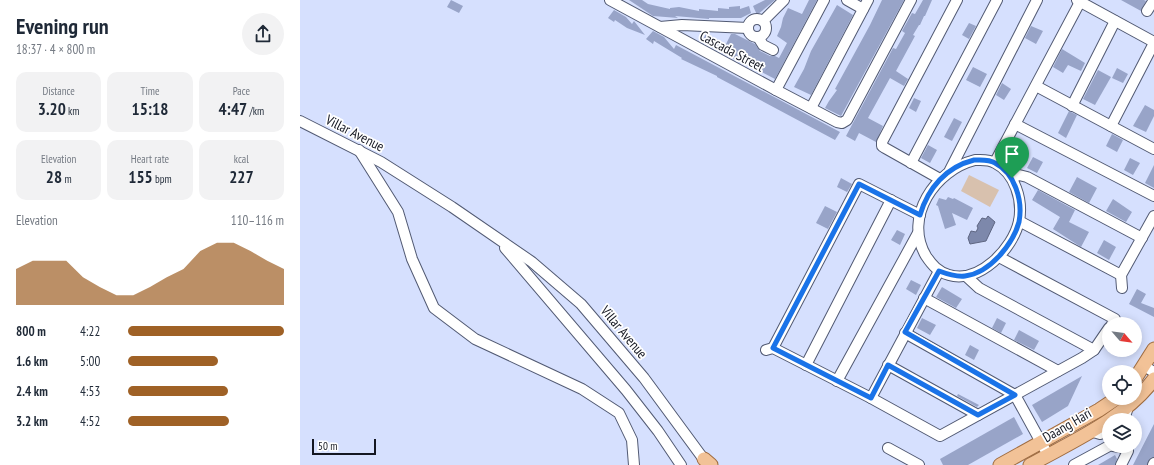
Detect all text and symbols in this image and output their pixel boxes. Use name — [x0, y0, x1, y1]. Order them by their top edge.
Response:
text: Evening run — [16, 12, 109, 40]
button: share — [242, 13, 284, 55]
street label: Cascada Street — [697, 26, 768, 76]
text: 18:37 · 4 × 800 m — [16, 41, 95, 58]
text: Distance — [42, 84, 75, 98]
text: Time — [140, 84, 160, 98]
text: Pace — [233, 84, 250, 98]
text: 3.20 — [38, 98, 66, 120]
text: 15:18 — [132, 98, 168, 120]
text: 4:47 — [218, 98, 247, 120]
text: km — [66, 104, 80, 118]
text: /km — [247, 104, 264, 118]
street label: Villar Avenue — [322, 110, 388, 156]
pin — [995, 137, 1029, 178]
icon: arrive — [1001, 143, 1023, 165]
text: Elevation — [41, 152, 76, 166]
text: Heart rate — [131, 152, 169, 166]
text: kcal — [234, 152, 249, 166]
text: 28 — [46, 166, 62, 188]
text: 155 — [128, 166, 153, 188]
text: 227 — [229, 166, 254, 188]
text: m — [62, 172, 72, 186]
text: bpm — [153, 172, 172, 186]
text: Elevation — [16, 212, 58, 229]
text: 110–116 m — [231, 212, 284, 229]
street label: Villar Avenue — [596, 301, 651, 362]
north arrow — [1102, 317, 1142, 357]
map controls — [1102, 317, 1142, 453]
text: 800 m — [16, 323, 46, 340]
text: 4:22 — [80, 323, 100, 340]
text: 1.6 km — [16, 353, 48, 370]
text: 5:00 — [80, 353, 100, 370]
button: locate — [1102, 365, 1142, 405]
text: 2.4 km — [16, 383, 48, 400]
text: 4:53 — [80, 383, 100, 400]
street label: Daang Hari — [1039, 404, 1095, 446]
text: 3.2 km — [16, 413, 48, 430]
text: 4:52 — [80, 413, 100, 430]
button: layers — [1102, 413, 1142, 453]
scale bar — [312, 437, 376, 456]
text: 50 m — [318, 439, 337, 453]

